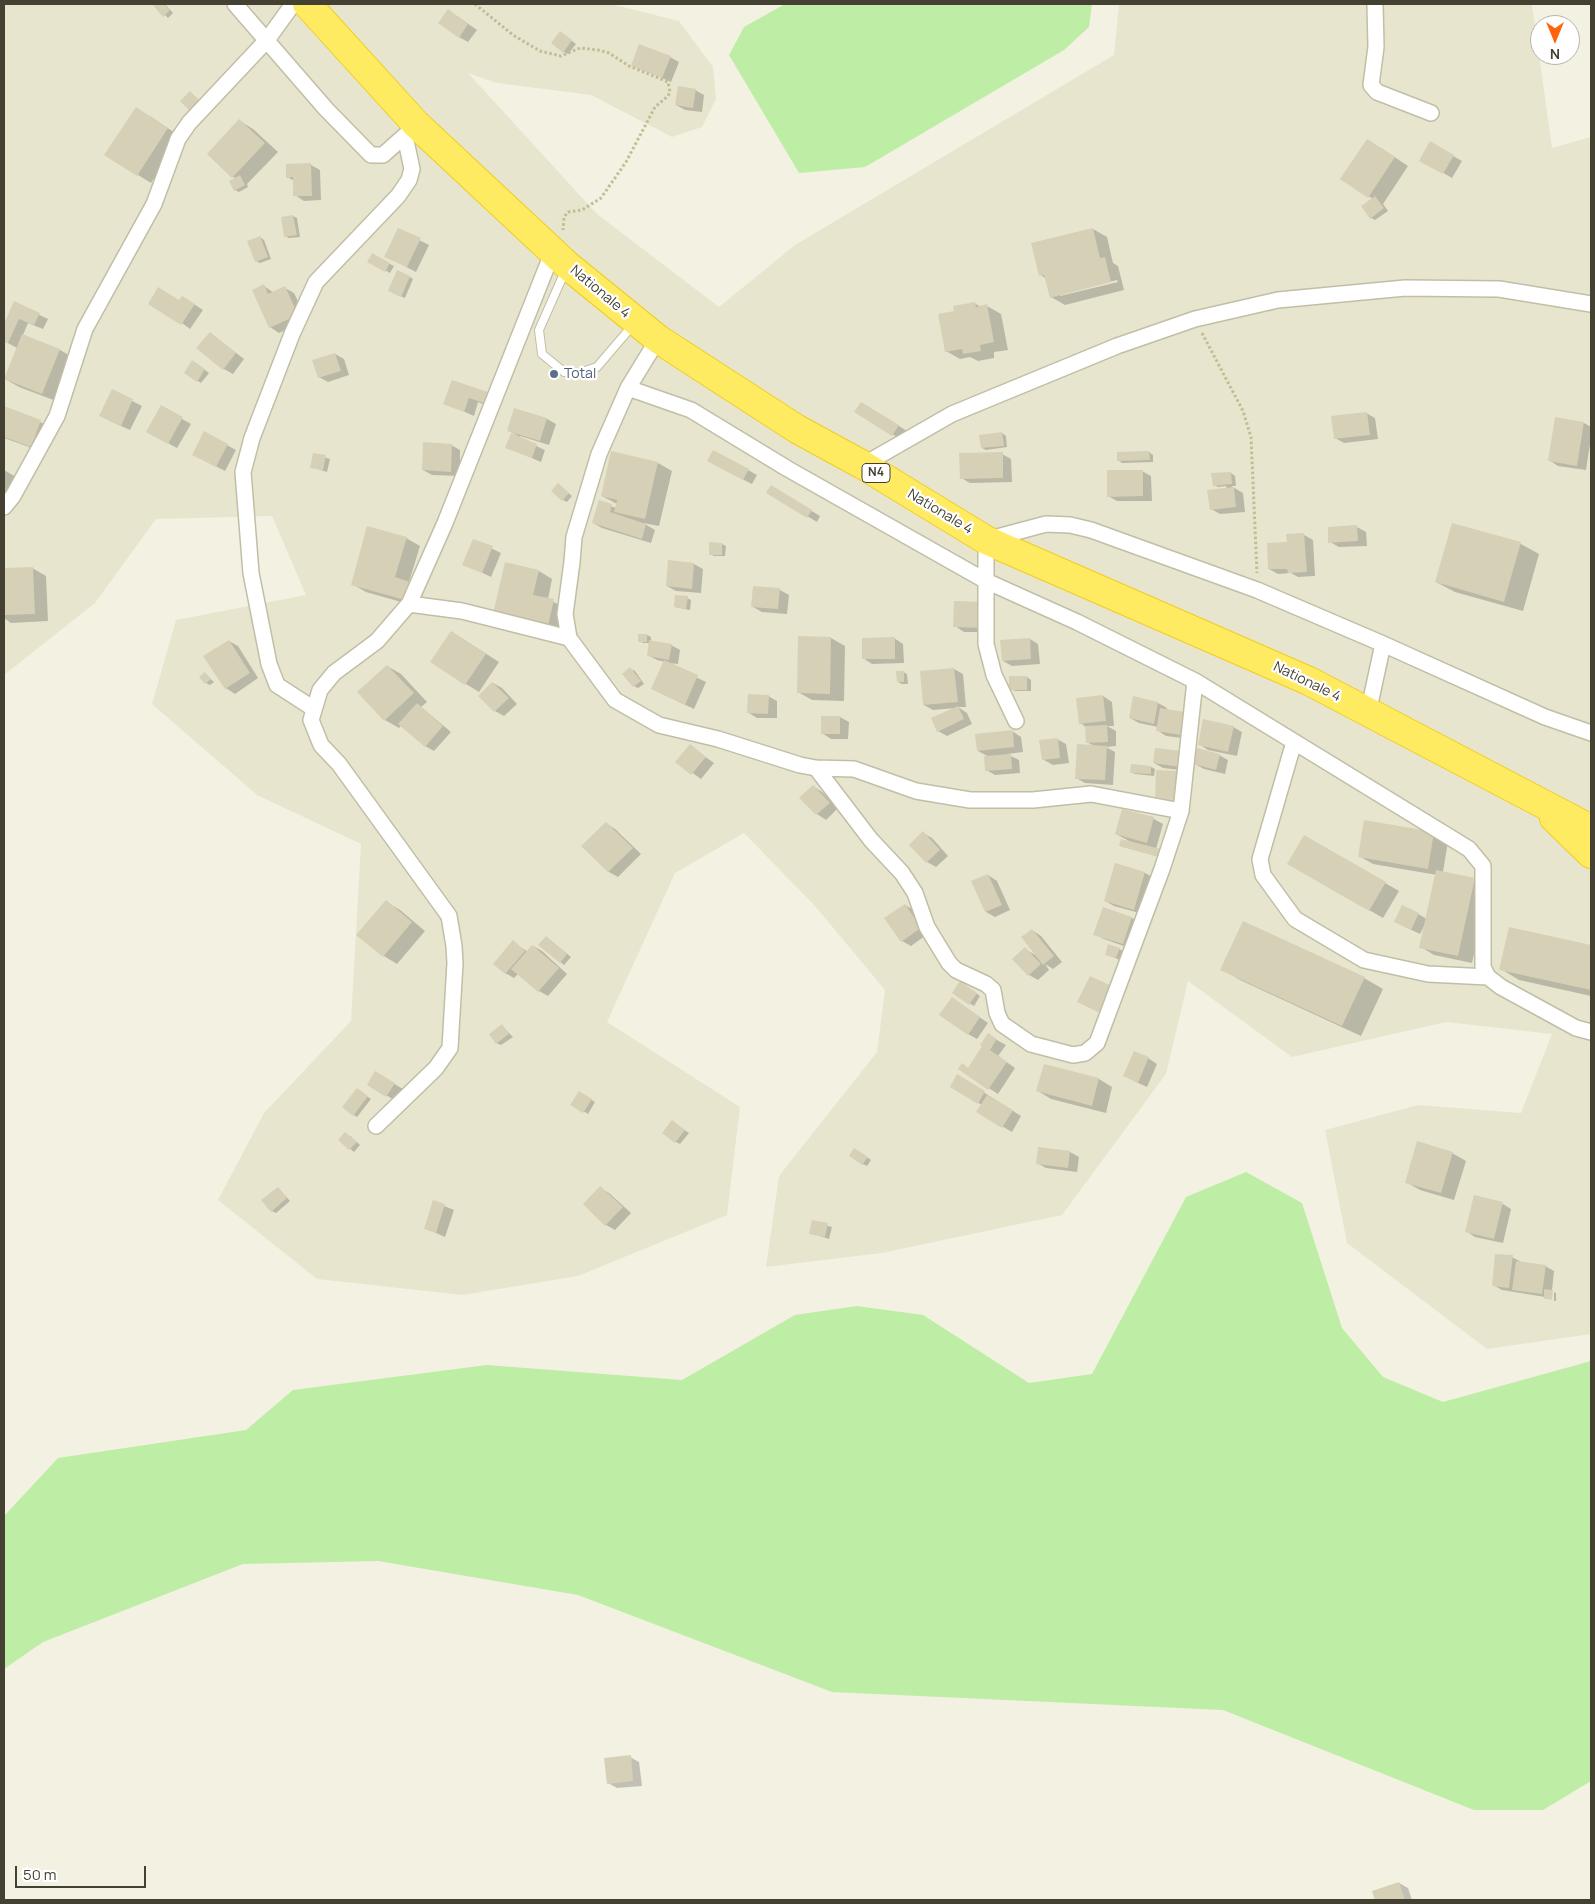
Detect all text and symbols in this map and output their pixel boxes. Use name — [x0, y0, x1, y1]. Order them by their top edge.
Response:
north arrow — [1530, 15, 1580, 65]
text: N — [1550, 45, 1560, 64]
street label: Nationale 4 — [567, 262, 633, 322]
place label: Total — [564, 366, 596, 382]
marker: Total — [548, 368, 560, 380]
road number: N4 — [862, 463, 890, 482]
street label: Nationale 4 — [904, 486, 976, 538]
street label: Nationale 4 — [1270, 658, 1344, 706]
scale bar — [18, 1856, 149, 1888]
text: 50 m — [23, 1864, 57, 1885]

